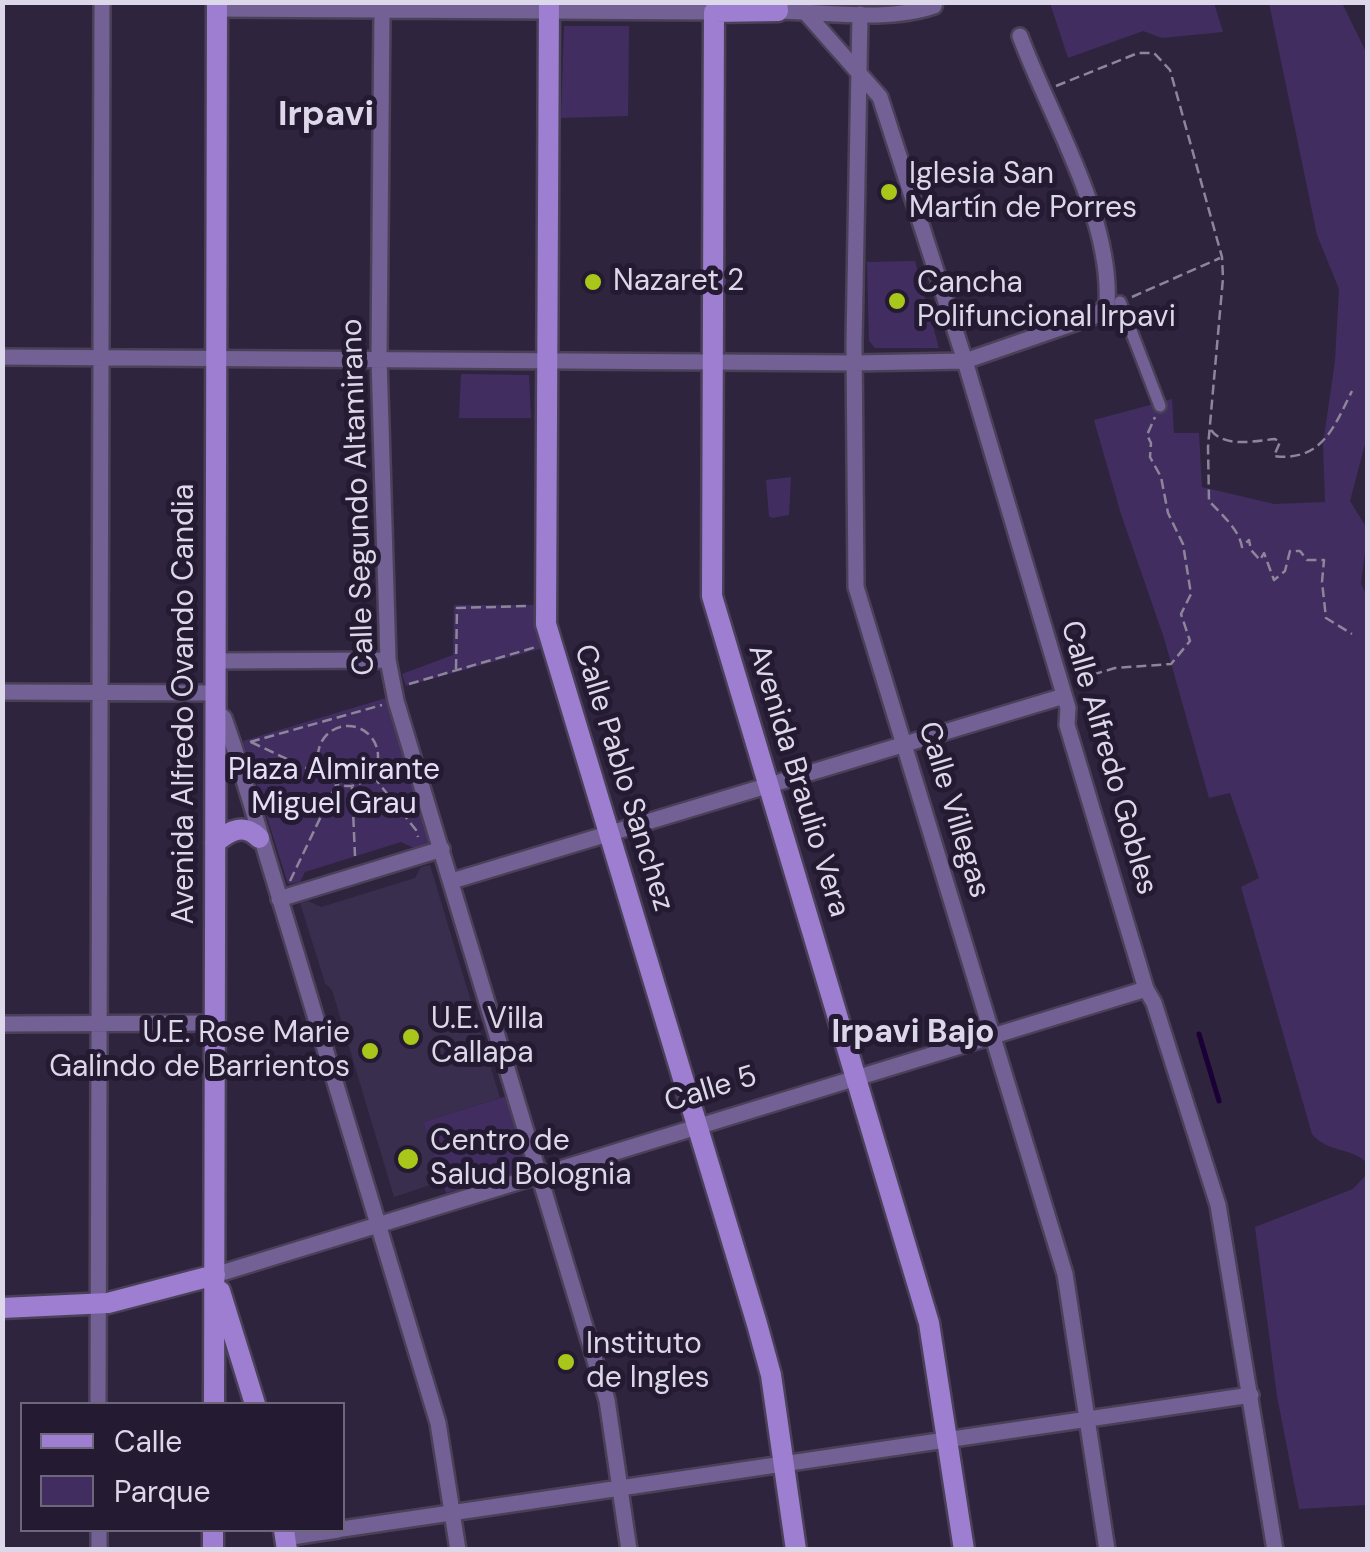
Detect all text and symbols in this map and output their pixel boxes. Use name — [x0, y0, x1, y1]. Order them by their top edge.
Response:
district label: Irpavi — [278, 95, 374, 137]
place label: Iglesia San Martín de Porres — [909, 157, 1137, 228]
marker: Iglesia San Martín de Porres — [878, 181, 900, 203]
place label: Nazaret 2 — [613, 264, 744, 300]
place label: Cancha Polifuncional Irpavi — [917, 266, 1176, 336]
marker: Nazaret 2 — [582, 271, 604, 293]
marker: Cancha Polifuncional Irpavi — [886, 290, 908, 312]
street label: Calle Segundo Altamirano — [335, 318, 383, 676]
street label: Avenida Alfredo Ovando Candia — [167, 484, 203, 924]
street label: Calle Alfredo Gobles — [1052, 617, 1164, 899]
street label: Calle Pablo Sanchez — [565, 640, 681, 916]
street label: Avenida Braulio Vera — [739, 640, 857, 922]
street label: Calle Villegas — [909, 718, 997, 902]
park label: Plaza Almirante Miguel Grau — [228, 753, 440, 824]
place label: U.E. Villa Callapa — [431, 1002, 544, 1072]
district label: Irpavi Bajo — [832, 1015, 994, 1053]
place label: U.E. Rose Marie Galindo de Barrientos — [49, 1016, 350, 1086]
marker: U.E. Villa Callapa — [400, 1026, 422, 1048]
marker: U.E. Rose Marie Galindo de Barrientos — [359, 1040, 381, 1062]
street label: Calle 5 — [661, 1059, 761, 1121]
place label: Centro de Salud Bolognia — [430, 1124, 632, 1194]
marker: Centro de Salud Bolognia — [395, 1146, 421, 1172]
place label: Instituto de Ingles — [586, 1327, 710, 1398]
marker: Instituto de Ingles — [555, 1351, 577, 1373]
legend — [20, 1402, 345, 1532]
text: Calle — [114, 1422, 182, 1461]
text: Parque — [114, 1472, 211, 1511]

